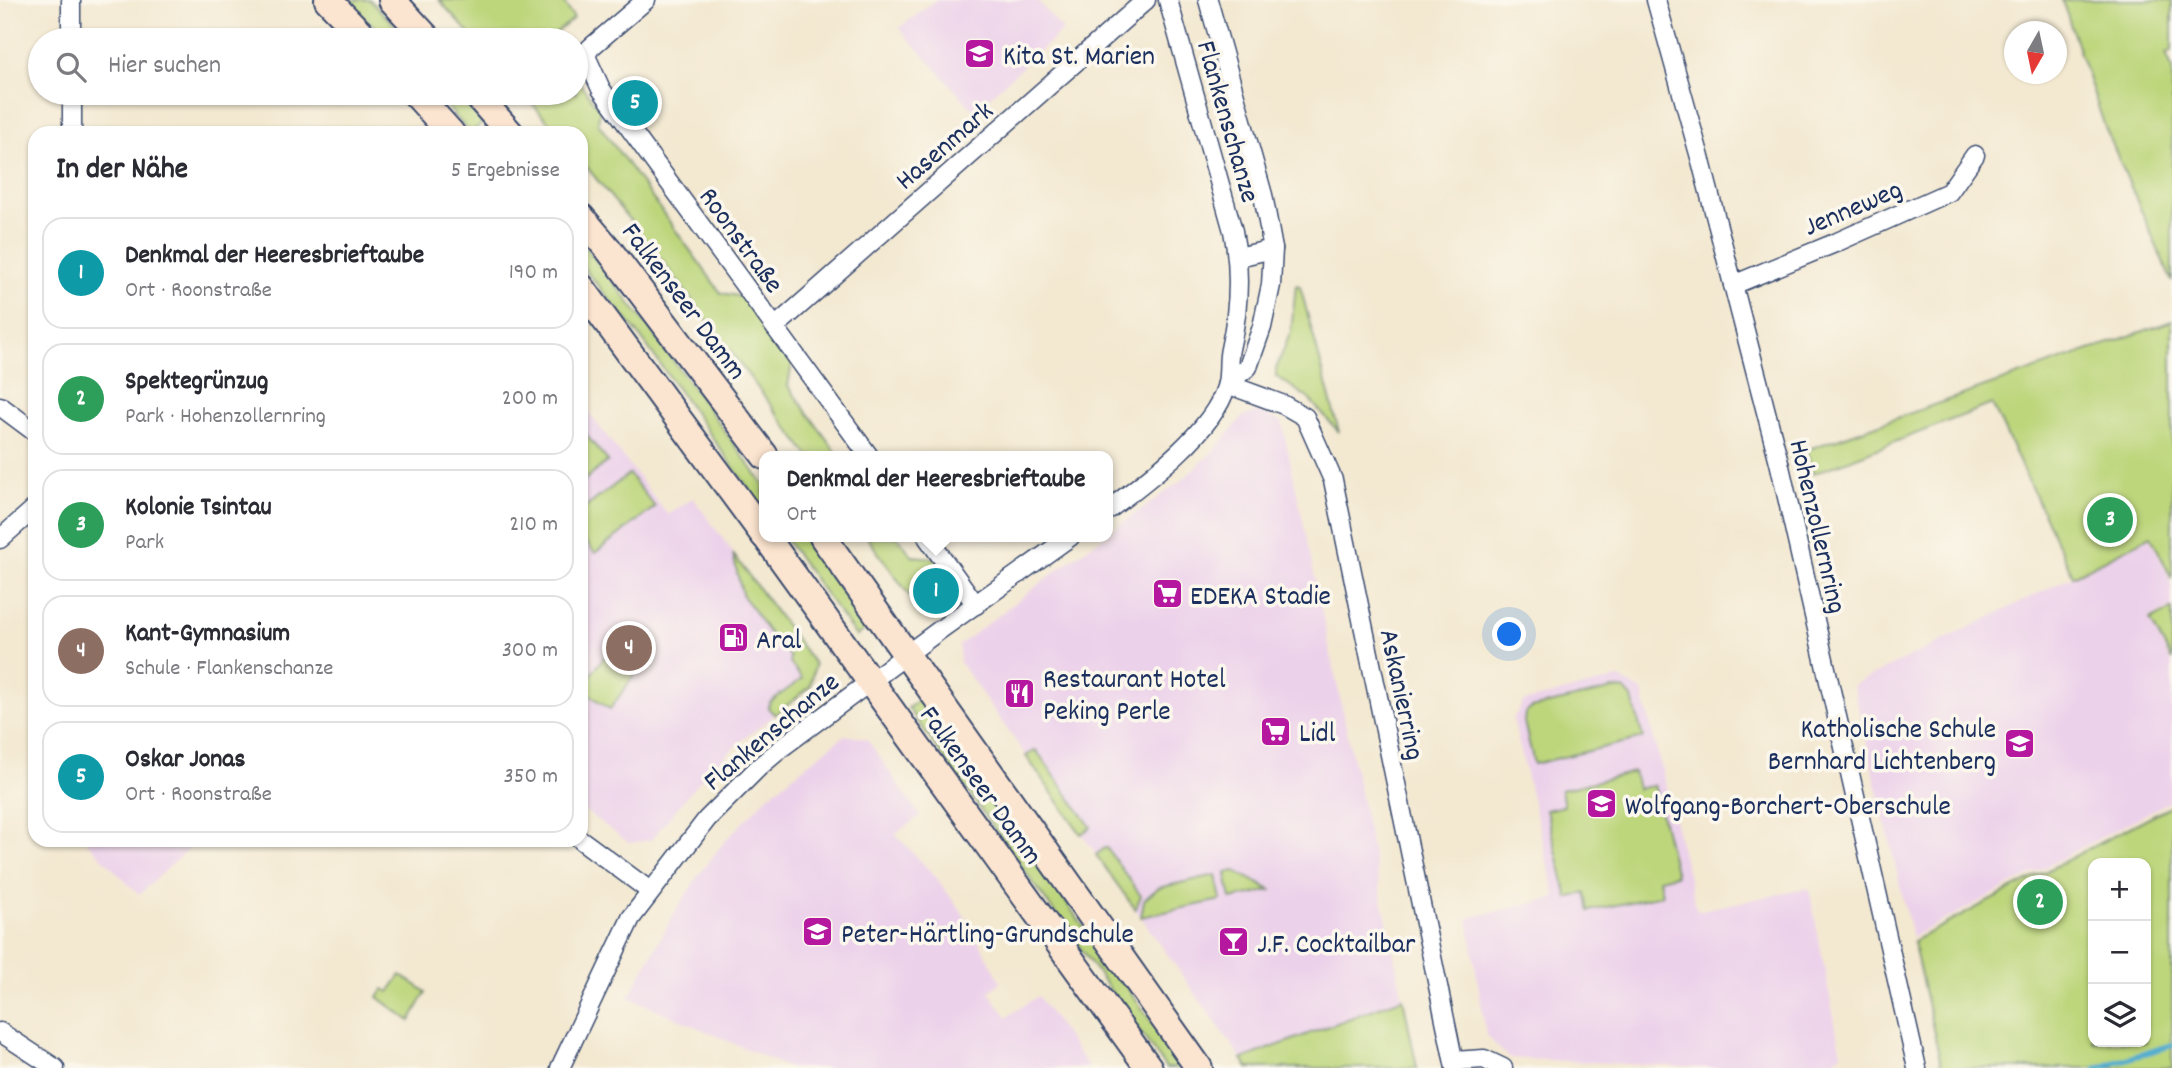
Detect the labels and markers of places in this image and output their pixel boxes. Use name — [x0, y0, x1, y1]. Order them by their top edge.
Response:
school or university icon: Kita St. Marien — [963, 37, 997, 71]
place label: Kita St. Marien — [1003, 39, 1155, 79]
pin: 5 — [612, 77, 658, 129]
pin: 3 — [2087, 494, 2133, 546]
pin: 1 — [913, 565, 959, 617]
supermarket icon: EDEKA Stadie — [1150, 577, 1184, 611]
place label: EDEKA Stadie — [1190, 579, 1331, 619]
fuel station icon: Aral — [716, 621, 750, 655]
pin: 4 — [606, 622, 652, 674]
place label: Aral — [756, 623, 802, 663]
place label: Restaurant Hotel Peking Perle — [1043, 662, 1226, 734]
restaurant icon: Restaurant Hotel Peking Perle — [1003, 676, 1037, 710]
place label: Katholische Schule Bernhard Lichtenberg — [1768, 712, 1996, 784]
supermarket icon: Lidl — [1259, 714, 1293, 748]
place label: Lidl — [1299, 716, 1336, 756]
school or university icon: Katholische Schule Bernhard Lichtenberg — [2002, 726, 2036, 760]
school or university icon: Wolfgang-Borchert-Oberschule — [1585, 787, 1619, 821]
place label: Wolfgang-Borchert-Oberschule — [1625, 789, 1951, 829]
pin: 2 — [2017, 876, 2063, 928]
school or university icon: Peter-Härtling-Grundschule — [801, 915, 835, 949]
place label: Peter-Härtling-Grundschule — [841, 917, 1134, 957]
bar icon: J.F. Cocktailbar — [1217, 925, 1251, 959]
place label: J.F. Cocktailbar — [1257, 927, 1416, 967]

